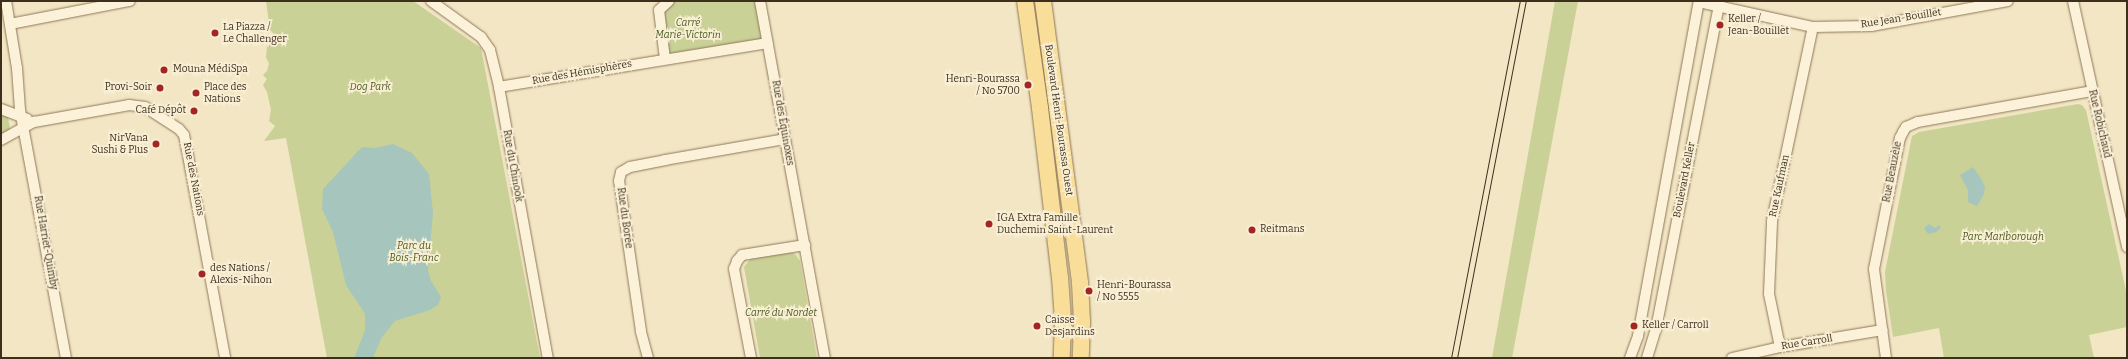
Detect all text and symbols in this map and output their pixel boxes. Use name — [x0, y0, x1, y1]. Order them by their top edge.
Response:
street label: Rue Jean-Bouillet — [1860, 7, 1942, 31]
place label: Keller / Jean-Bouillet — [1728, 13, 1789, 36]
park label: Carré Marie-Victorin — [655, 17, 721, 40]
marker: Keller / Jean-Bouillet — [1715, 20, 1725, 30]
place label: La Piazza / Le Challenger — [223, 21, 287, 44]
marker: La Piazza / Le Challenger — [210, 28, 220, 38]
street label: Boulevard Henri-Bourassa Ouest — [1041, 44, 1075, 196]
street label: Rue des Hémisphères — [531, 58, 633, 88]
marker: Mouna MédiSpa — [158, 64, 170, 76]
place label: Mouna MédiSpa — [173, 64, 248, 76]
place label: Henri-Bourassa / No 5700 — [946, 73, 1020, 96]
street label: Rue des Équinoxes — [769, 79, 795, 167]
marker: Henri-Bourassa / No 5700 — [1023, 80, 1033, 90]
place label: Place des Nations — [204, 81, 247, 104]
place label: Provi-Soir — [105, 82, 152, 94]
park label: Dog Park — [349, 82, 391, 94]
marker: Provi-Soir — [155, 83, 165, 93]
marker: Place des Nations — [191, 88, 201, 98]
street label: Rue Robichaud — [2085, 89, 2113, 159]
place label: Café Dépôt — [136, 105, 186, 117]
marker: Café Dépôt — [189, 106, 199, 116]
street label: Rue du Chinook — [500, 129, 524, 203]
place label: NirVana Sushi & Plus — [91, 132, 148, 156]
marker: NirVana Sushi & Plus — [151, 139, 161, 149]
street label: Rue Beauzèle — [1881, 140, 1905, 204]
street label: Rue des Nations — [180, 141, 206, 217]
street label: Boulevard Keller — [1672, 141, 1698, 219]
street label: Rue Kaufman — [1768, 154, 1792, 218]
street label: Rue du Borée — [614, 187, 634, 249]
street label: Rue Harriet-Quimby — [31, 195, 59, 291]
place label: IGA Extra Famille Duchemin Saint-Laurent — [997, 212, 1113, 236]
marker: IGA Extra Famille Duchemin Saint-Laurent — [984, 219, 994, 229]
place label: Reitmans — [1260, 224, 1305, 236]
marker: Reitmans — [1247, 225, 1257, 235]
park label: Parc Marlborough — [1962, 232, 2044, 244]
park label: Parc du Bois-Franc — [389, 240, 439, 264]
place label: des Nations / Alexis-Nihon — [210, 262, 272, 286]
marker: des Nations / Alexis-Nihon — [197, 269, 207, 279]
place label: Henri-Bourassa / No 5555 — [1097, 279, 1171, 302]
marker: Henri-Bourassa / No 5555 — [1084, 286, 1094, 296]
park label: Carré du Nordet — [745, 308, 817, 320]
place label: Caisse Desjardins — [1045, 314, 1095, 338]
place label: Keller / Carroll — [1642, 320, 1709, 332]
marker: Caisse Desjardins — [1032, 321, 1042, 331]
marker: Keller / Carroll — [1629, 321, 1639, 331]
street label: Rue Carroll — [1780, 333, 1834, 353]

